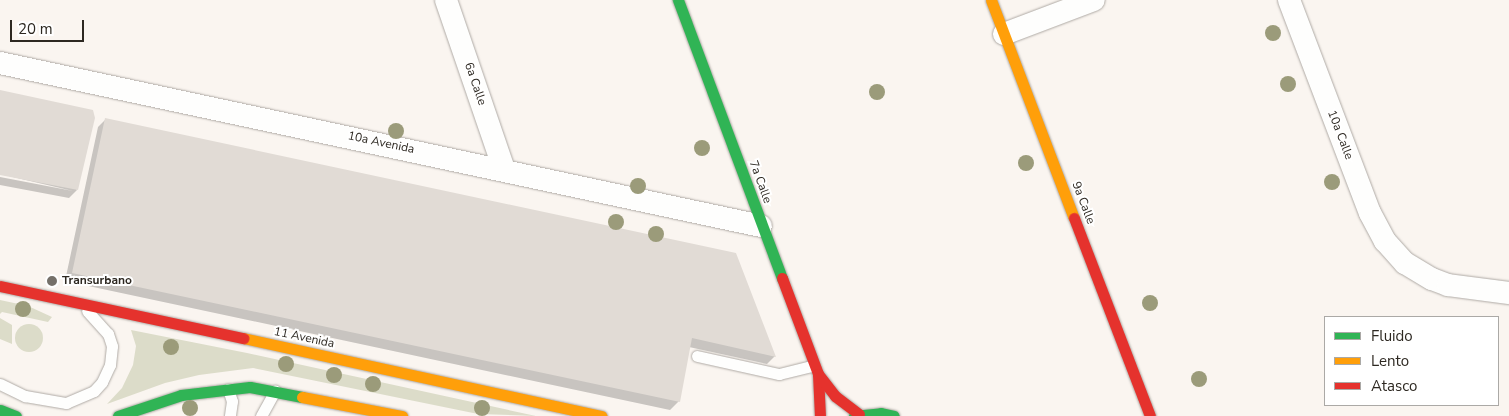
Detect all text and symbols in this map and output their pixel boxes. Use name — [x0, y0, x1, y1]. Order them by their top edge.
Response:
scale bar — [12, 10, 86, 42]
text: 20 m — [18, 19, 53, 39]
street label: 6a Calle — [461, 61, 489, 107]
street label: 10a Calle — [1324, 108, 1356, 162]
street label: 10a Avenida — [346, 129, 416, 157]
street label: 7a Calle — [746, 159, 774, 205]
street label: 9a Calle — [1068, 180, 1098, 226]
place label: Transurbano — [62, 274, 132, 288]
marker: Transurbano — [46, 275, 58, 287]
legend — [1324, 316, 1499, 406]
street label: 11 Avenida — [272, 325, 336, 351]
text: Fluido — [1371, 326, 1413, 346]
text: Lento — [1371, 351, 1409, 371]
text: Atasco — [1371, 376, 1417, 396]

